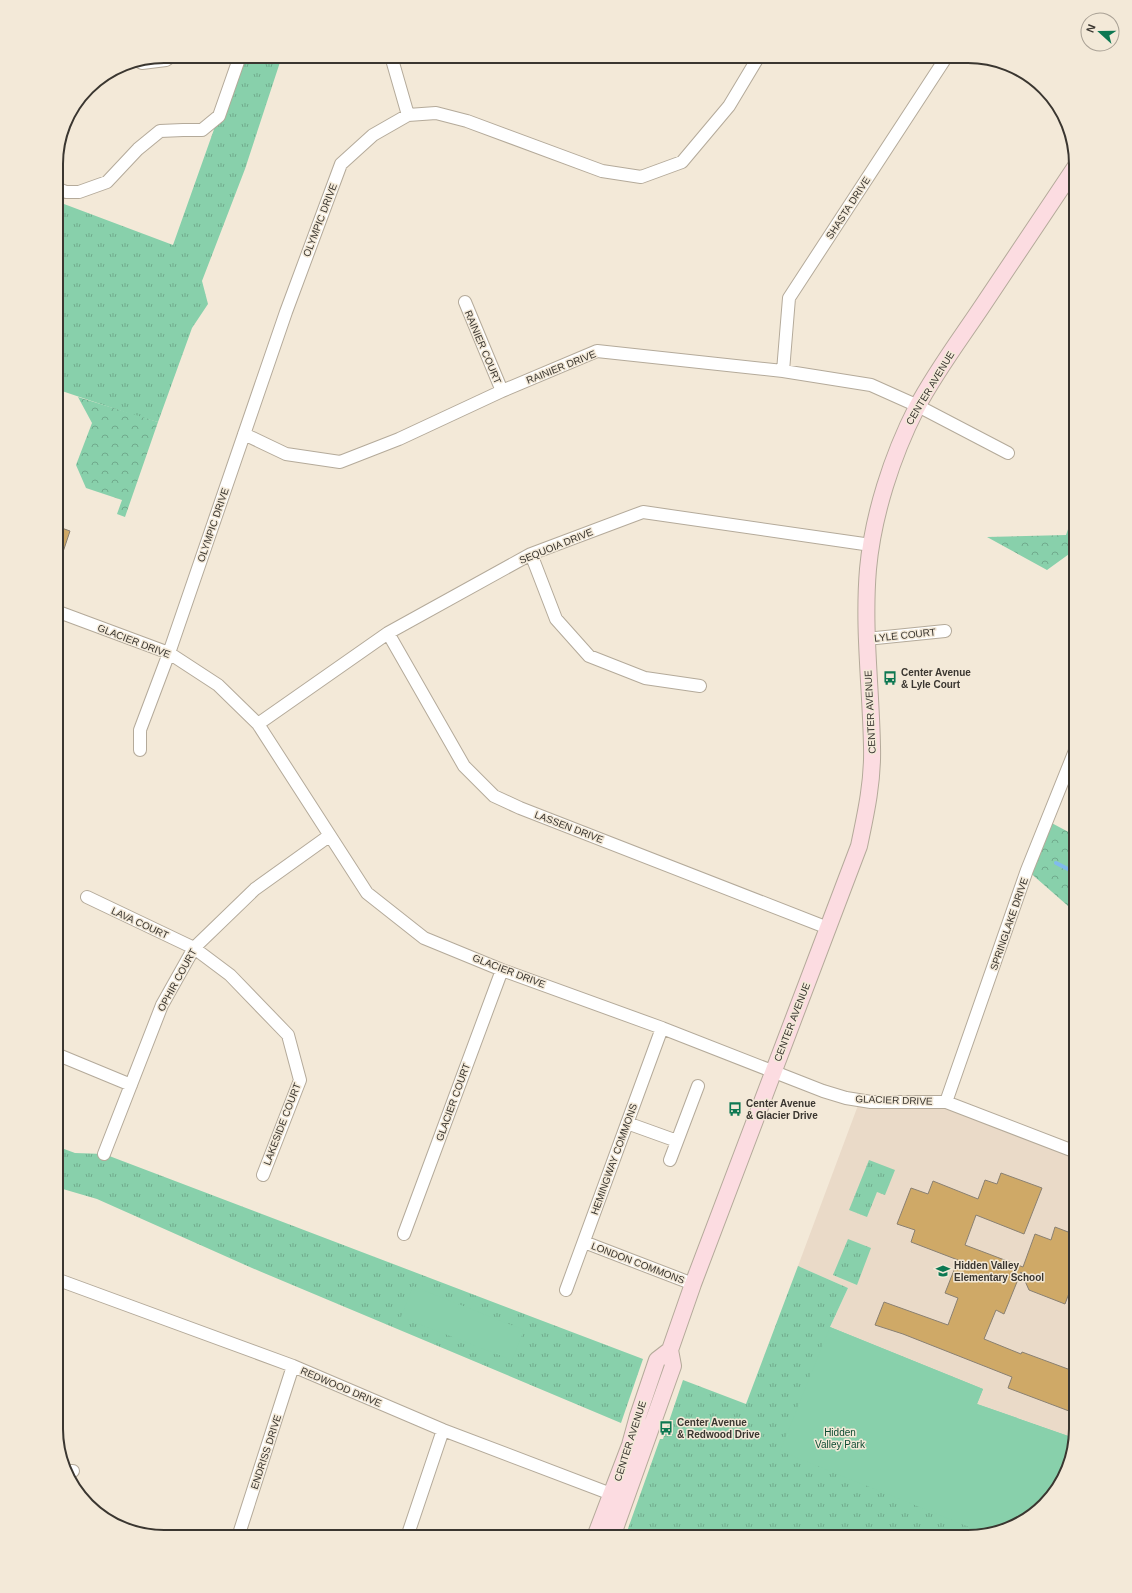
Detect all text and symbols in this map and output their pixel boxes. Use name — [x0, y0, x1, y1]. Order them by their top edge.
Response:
north arrow — [1080, 12, 1120, 52]
text: N — [1084, 23, 1098, 34]
street label: SHASTA DRIVE — [824, 175, 872, 241]
street label: OLYMPIC DRIVE — [301, 181, 339, 258]
street label: RAINIER COURT — [463, 309, 503, 385]
street label: RAINIER DRIVE — [525, 348, 598, 386]
street label: CENTER AVENUE — [904, 349, 956, 427]
street label: OLYMPIC DRIVE — [195, 486, 231, 563]
street label: SEQUOIA DRIVE — [518, 526, 595, 566]
street label: GLACIER DRIVE — [96, 622, 172, 660]
street label: LYLE COURT — [874, 626, 936, 644]
place label: Center Avenue & Lyle Court — [901, 667, 971, 690]
street label: CENTER AVENUE — [862, 670, 878, 754]
bus stop icon: Center Avenue & Lyle Court — [882, 670, 898, 686]
street label: LASSEN DRIVE — [533, 809, 605, 845]
street label: SPRINGLAKE DRIVE — [988, 876, 1030, 972]
street label: LAVA COURT — [110, 905, 170, 941]
street label: OPHIR COURT — [155, 947, 199, 1013]
street label: GLACIER DRIVE — [471, 952, 547, 990]
street label: CENTER AVENUE — [772, 981, 812, 1063]
street label: GLACIER COURT — [434, 1062, 472, 1142]
street label: LAKESIDE COURT — [261, 1081, 303, 1167]
street label: GLACIER DRIVE — [855, 1093, 933, 1107]
place label: Center Avenue & Glacier Drive — [746, 1098, 818, 1121]
bus stop icon: Center Avenue & Glacier Drive — [727, 1101, 743, 1117]
street label: HEMINGWAY COMMONS — [589, 1102, 639, 1216]
street label: LONDON COMMONS — [590, 1240, 686, 1286]
place label: Hidden Valley Elementary School — [954, 1260, 1044, 1283]
school or university icon: Hidden Valley Elementary School — [935, 1263, 951, 1279]
street label: REDWOOD DRIVE — [299, 1365, 383, 1409]
street label: CENTER AVENUE — [612, 1399, 648, 1483]
street label: ENDRISS DRIVE — [249, 1413, 283, 1491]
place label: Center Avenue & Redwood Drive — [677, 1417, 760, 1440]
bus stop icon: Center Avenue & Redwood Drive — [658, 1420, 674, 1436]
park label: Hidden Valley Park — [815, 1427, 866, 1450]

